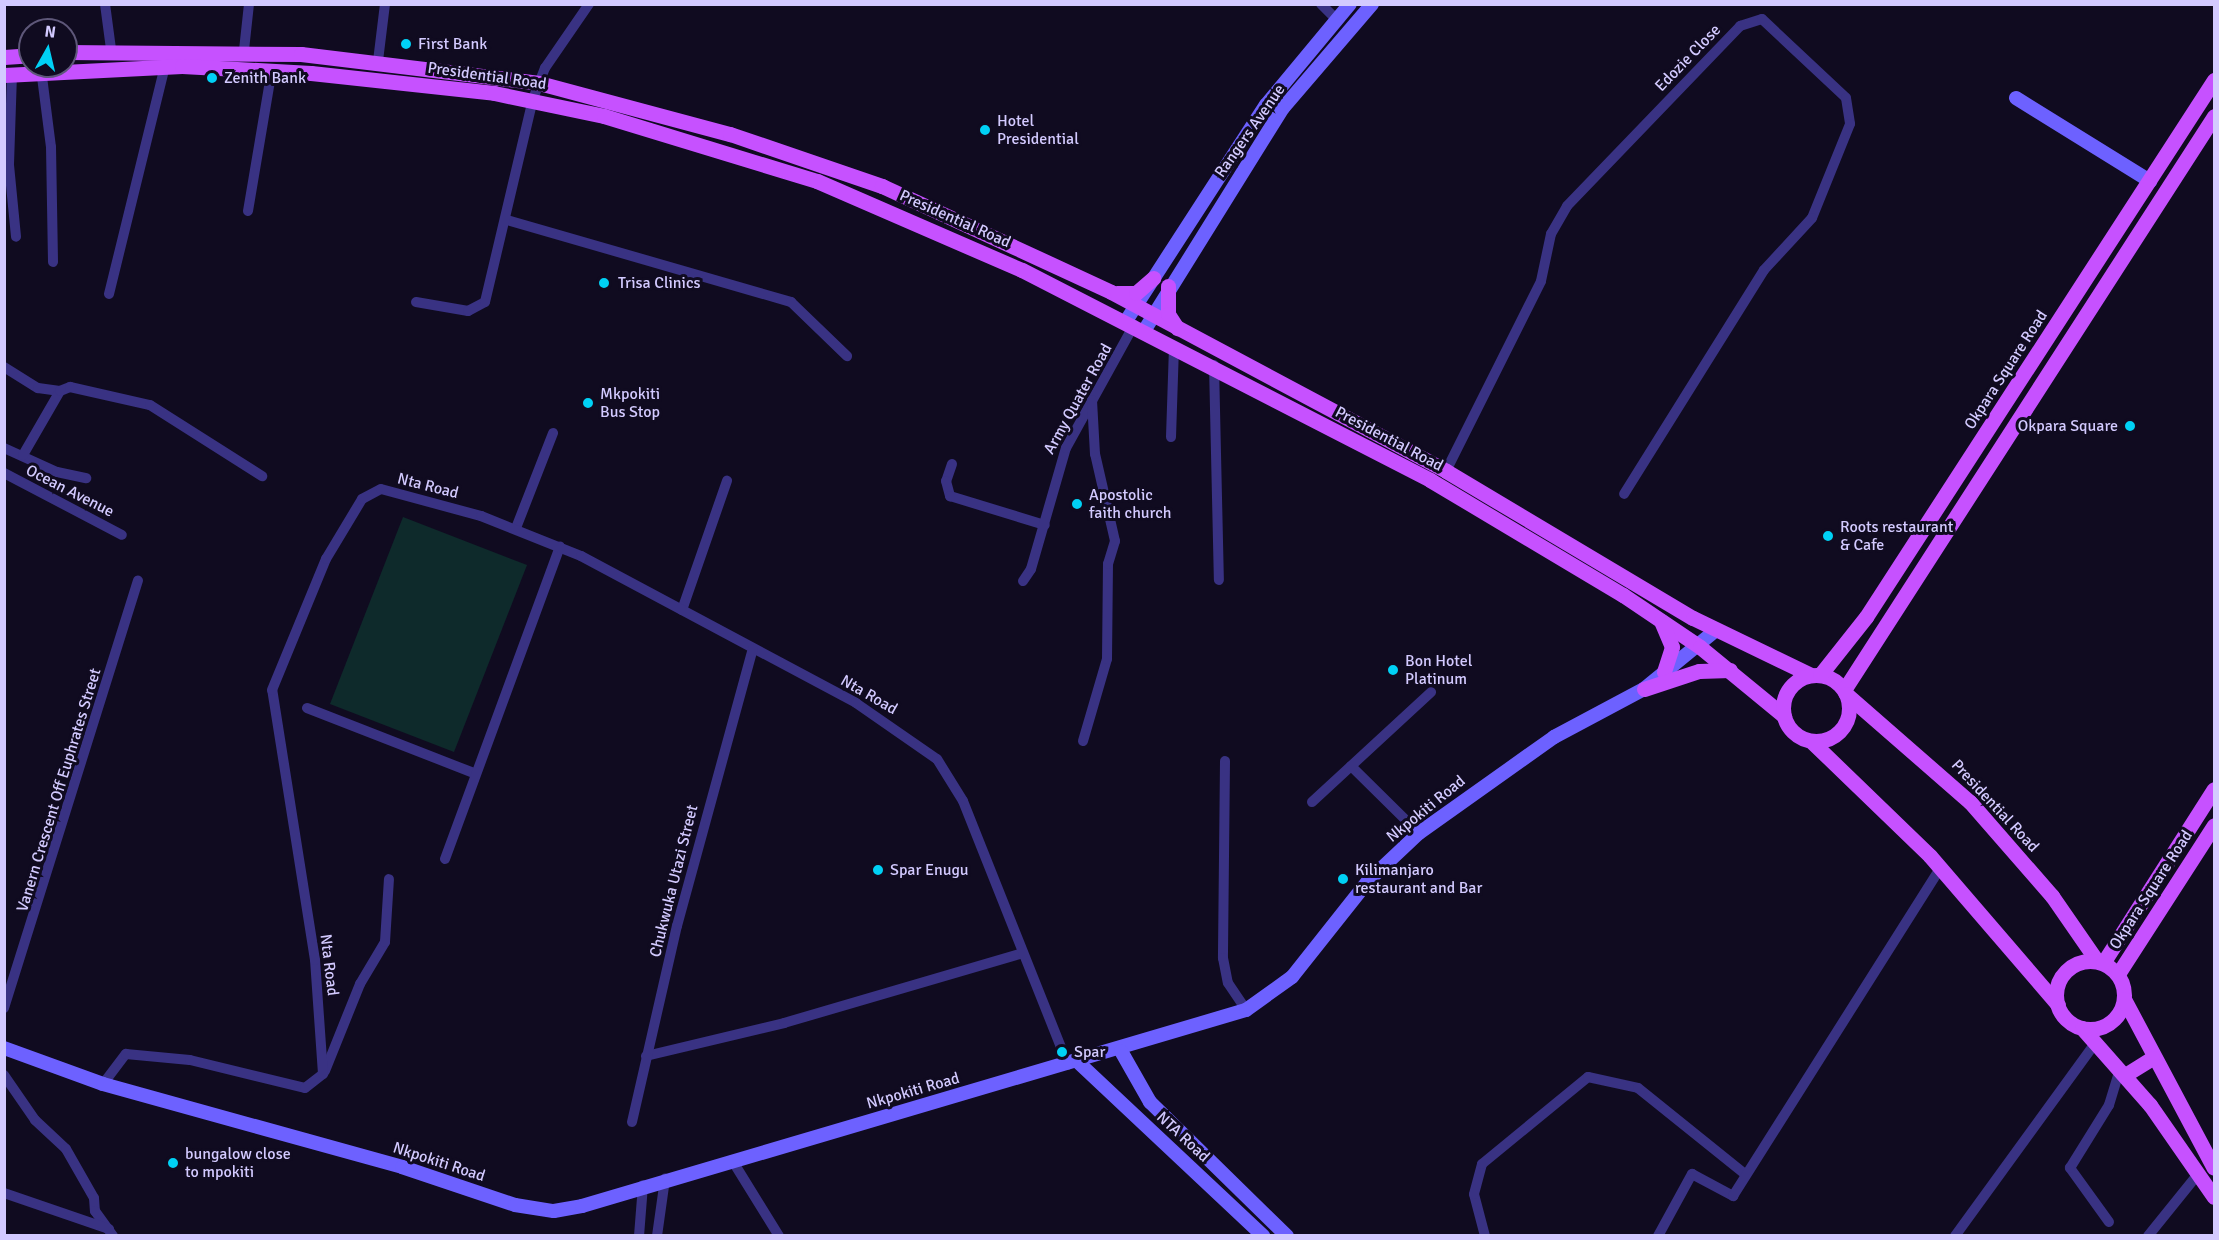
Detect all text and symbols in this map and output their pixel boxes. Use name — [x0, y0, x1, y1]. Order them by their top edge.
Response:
north arrow — [18, 18, 78, 78]
street label: Edozie Close — [1651, 20, 1725, 96]
text: N — [43, 21, 57, 43]
place label: First Bank — [418, 34, 487, 54]
marker: First Bank — [399, 37, 413, 51]
street label: Presidential Road — [426, 58, 548, 94]
place label: Zenith Bank — [224, 68, 306, 88]
marker: Zenith Bank — [205, 71, 219, 85]
street label: Rangers Avenue — [1211, 81, 1289, 181]
place label: Hotel Presidential — [997, 111, 1079, 149]
marker: Hotel Presidential — [978, 123, 992, 137]
street label: Presidential Road — [896, 186, 1014, 252]
place label: Trisa Clinics — [618, 273, 700, 293]
marker: Trisa Clinics — [595, 274, 613, 292]
street label: Okpara Square Road — [1960, 307, 2052, 433]
street label: Army Quater Road — [1040, 340, 1116, 458]
place label: Mkpokiti Bus Stop — [600, 384, 660, 422]
marker: Mkpokiti Bus Stop — [581, 396, 595, 410]
street label: Presidential Road — [1332, 402, 1446, 476]
place label: Okpara Square — [2018, 416, 2118, 436]
marker: Okpara Square — [2123, 419, 2137, 433]
street label: Ocean Avenue — [23, 461, 117, 521]
street label: Nta Road — [395, 469, 461, 503]
place label: Apostolic faith church — [1089, 485, 1171, 523]
marker: Apostolic faith church — [1070, 497, 1084, 511]
place label: Roots restaurant & Cafe — [1840, 517, 1953, 555]
marker: Roots restaurant & Cafe — [1821, 529, 1835, 543]
place label: Bon Hotel Platinum — [1405, 651, 1472, 689]
marker: Bon Hotel Platinum — [1386, 663, 1400, 677]
street label: Vanern Crescent Off Euphrates Street — [13, 666, 105, 914]
street label: Nta Road — [837, 671, 901, 719]
street label: Presidential Road — [1947, 756, 2043, 856]
street label: Nkpokiti Road — [1383, 771, 1469, 847]
street label: Chukwuka Utazi Street — [646, 803, 702, 959]
street label: Okpara Square Road — [2105, 827, 2197, 953]
place label: Spar Enugu — [890, 860, 969, 880]
place label: Kilimanjaro restaurant and Bar — [1355, 860, 1482, 898]
marker: Spar Enugu — [871, 863, 885, 877]
marker: Kilimanjaro restaurant and Bar — [1336, 872, 1350, 886]
street label: Nta Road — [316, 933, 342, 997]
place label: Spar — [1074, 1042, 1105, 1062]
marker: Spar — [1055, 1045, 1069, 1059]
street label: Nkpokiti Road — [864, 1069, 962, 1113]
street label: NTA Road — [1153, 1108, 1213, 1166]
street label: Nkpokiti Road — [391, 1138, 487, 1186]
place label: bungalow close to mpokiti — [185, 1144, 291, 1182]
marker: bungalow close to mpokiti — [166, 1156, 180, 1170]

